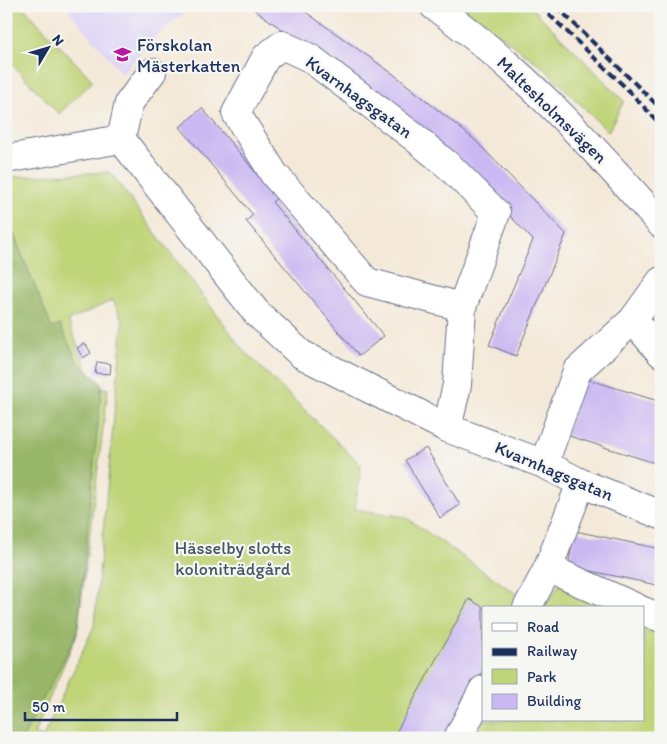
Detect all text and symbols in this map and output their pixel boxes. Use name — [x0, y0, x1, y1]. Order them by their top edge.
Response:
north arrow — [22, 22, 72, 72]
text: N — [48, 31, 67, 49]
place label: Förskolan Mästerkatten — [137, 34, 241, 77]
school or university icon: Förskolan Mästerkatten — [113, 45, 133, 65]
street label: Kvarnhagsgatan — [301, 51, 417, 143]
street label: Maltesholmsvägen — [492, 52, 612, 168]
street label: Kvarnhagsgatan — [491, 436, 617, 506]
park label: Hässelby slotts koloniträdgård — [175, 537, 291, 580]
legend — [482, 606, 644, 722]
text: Road — [527, 618, 560, 636]
text: Railway — [527, 642, 577, 660]
text: Park — [527, 668, 557, 686]
scale bar — [25, 689, 178, 721]
text: Building — [527, 692, 581, 710]
text: 50 m — [32, 698, 65, 716]

